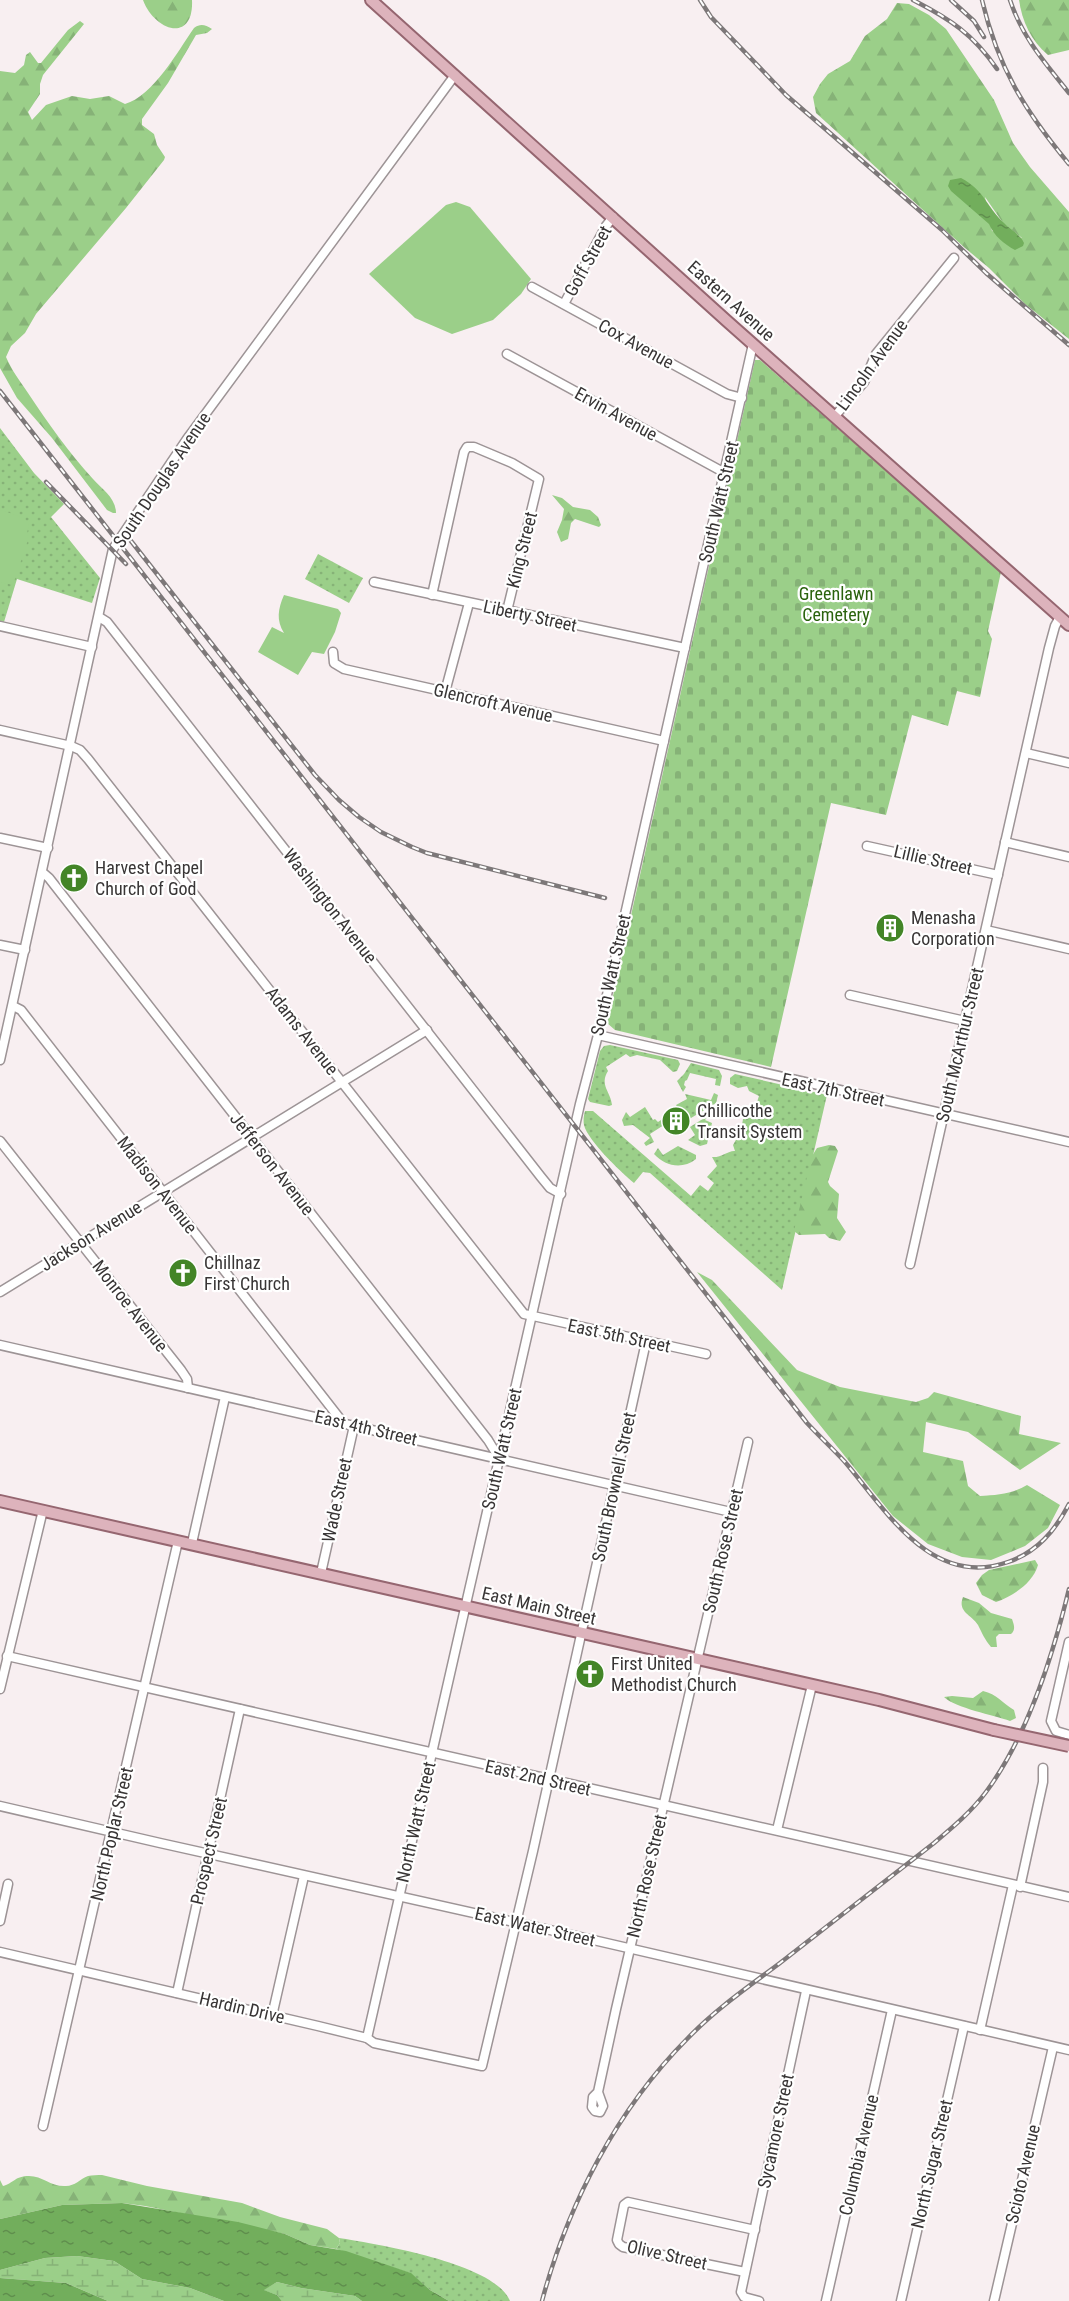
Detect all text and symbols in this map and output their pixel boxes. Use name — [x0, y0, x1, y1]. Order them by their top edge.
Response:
street label: Goff Street — [560, 222, 616, 300]
street label: Eastern Avenue — [684, 256, 779, 345]
street label: Cox Avenue — [595, 314, 678, 373]
street label: Lincoln Avenue — [831, 315, 912, 414]
street label: Ervin Avenue — [571, 382, 661, 445]
street label: South Douglas Avenue — [108, 408, 215, 552]
street label: South Watt Street — [694, 439, 743, 565]
street label: King Street — [502, 510, 541, 590]
park label: Greenlawn Cemetery — [799, 583, 873, 625]
street label: Liberty Street — [481, 595, 579, 636]
street label: Glencroft Avenue — [432, 679, 555, 726]
street label: Lillie Street — [892, 840, 974, 879]
street label: Washington Avenue — [279, 844, 382, 967]
place label: Harvest Chapel Church of God — [95, 857, 203, 899]
church icon: Harvest Chapel Church of God — [58, 862, 90, 894]
place label: Menasha Corporation — [911, 907, 995, 949]
street label: South Watt Street — [586, 912, 635, 1038]
building icon: Menasha Corporation — [874, 912, 906, 944]
street label: South McArthur Street — [932, 966, 988, 1124]
street label: Adams Avenue — [262, 983, 343, 1079]
street label: East 7th Street — [780, 1068, 886, 1111]
place label: Chillicothe Transit System — [697, 1100, 802, 1142]
building icon: Chillicothe Transit System — [660, 1105, 692, 1137]
street label: Jefferson Avenue — [226, 1108, 319, 1219]
street label: Madison Avenue — [113, 1132, 202, 1237]
street label: Jackson Avenue — [36, 1196, 145, 1275]
place label: Chillnaz First Church — [204, 1252, 290, 1294]
street label: Monroe Avenue — [88, 1256, 173, 1356]
church icon: Chillnaz First Church — [167, 1257, 199, 1289]
street label: East 5th Street — [566, 1314, 672, 1357]
street label: South Watt Street — [477, 1386, 526, 1512]
street label: East 4th Street — [313, 1406, 419, 1449]
street label: South Brownell Street — [587, 1410, 640, 1564]
street label: Wade Street — [317, 1456, 356, 1544]
street label: South Rose Street — [698, 1487, 747, 1615]
street label: East Main Street — [480, 1582, 598, 1629]
place label: First United Methodist Church — [611, 1653, 737, 1695]
church icon: First United Methodist Church — [574, 1658, 606, 1690]
street label: East 2nd Street — [483, 1755, 593, 1800]
street label: North Watt Street — [391, 1759, 440, 1884]
street label: North Poplar Street — [86, 1765, 137, 1903]
street label: Prospect Street — [186, 1795, 231, 1907]
street label: North Rose Street — [622, 1812, 671, 1940]
street label: East Water Street — [473, 1902, 597, 1951]
street label: Hardin Drive — [197, 1988, 287, 2028]
street label: Sycamore Street — [753, 2072, 798, 2190]
street label: Columbia Avenue — [834, 2092, 883, 2217]
street label: North Sugar Street — [906, 2097, 957, 2230]
street label: Scioto Avenue — [1001, 2122, 1044, 2225]
street label: Olive Street — [625, 2235, 709, 2274]

